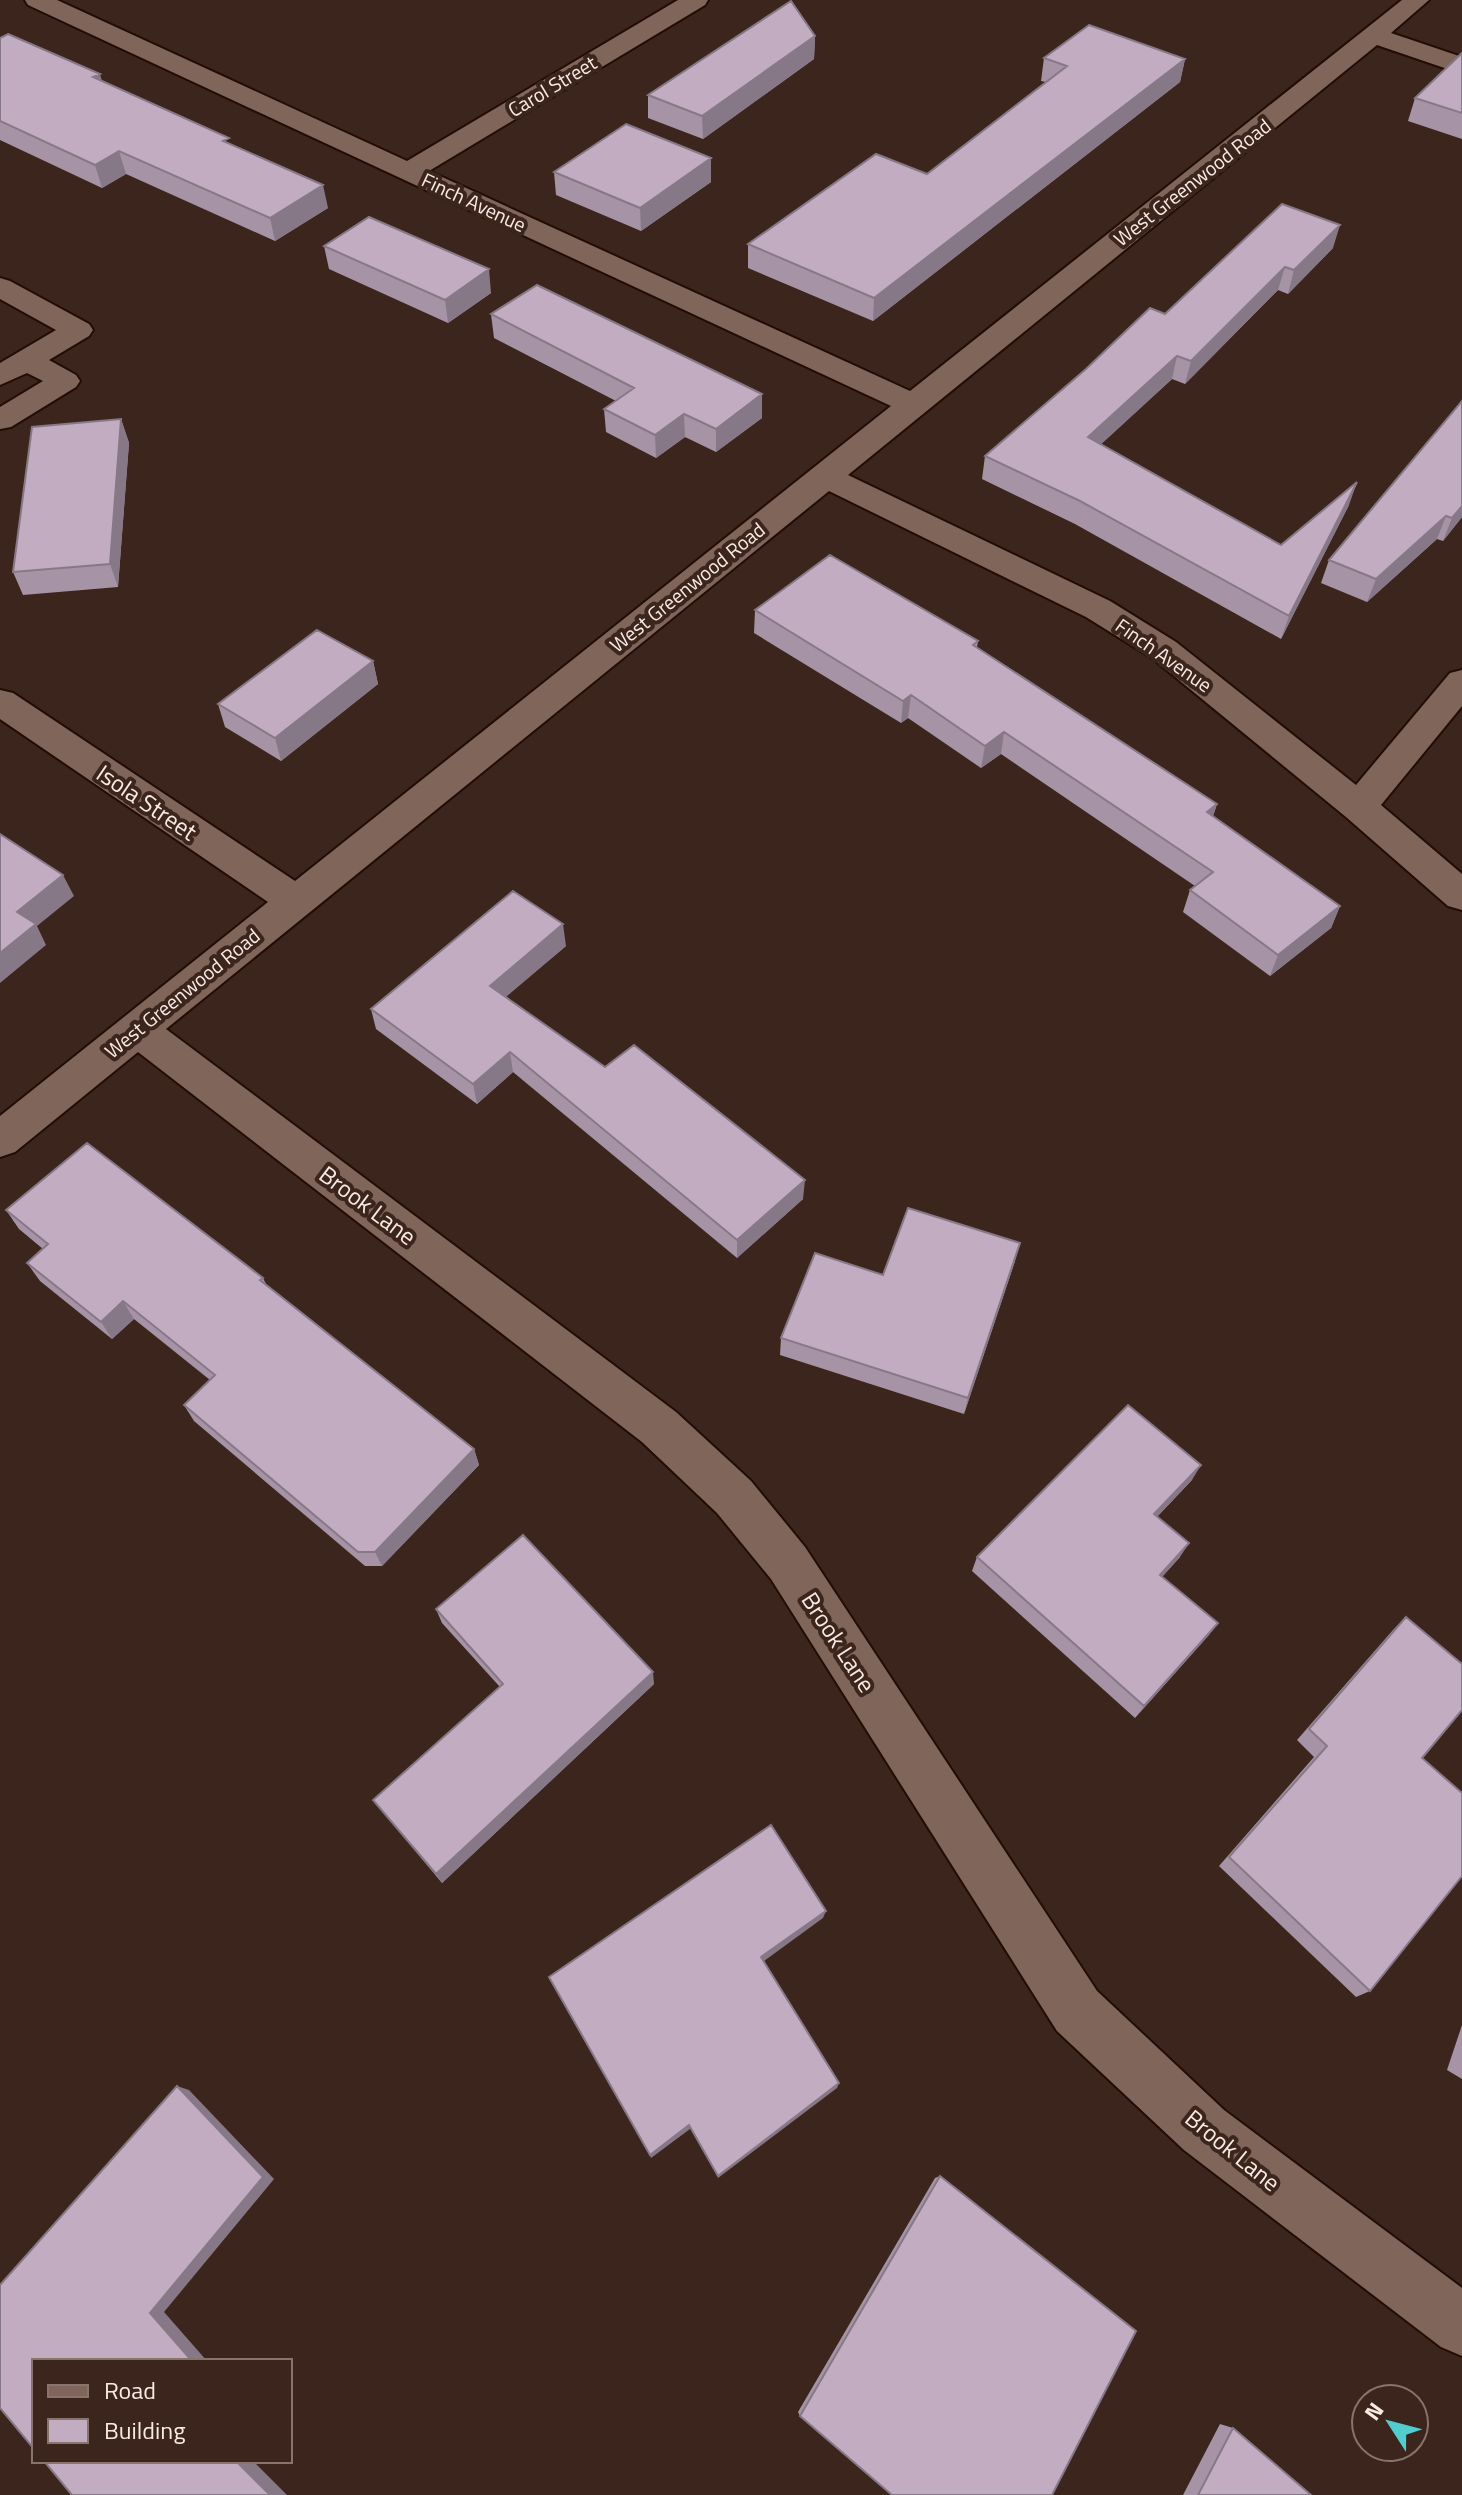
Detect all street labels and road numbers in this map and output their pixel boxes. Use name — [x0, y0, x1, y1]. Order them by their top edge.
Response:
street label: Carol Street — [502, 47, 602, 125]
street label: West Greenwood Road — [1107, 111, 1277, 253]
street label: Finch Avenue — [417, 164, 531, 240]
street label: West Greenwood Road — [602, 514, 772, 660]
street label: Finch Avenue — [1109, 610, 1219, 700]
street label: Isola Street — [89, 755, 205, 849]
street label: West Greenwood Road — [97, 920, 267, 1066]
street label: Brook Lane — [312, 1156, 424, 1254]
street label: Brook Lane — [793, 1585, 885, 1699]
street label: Brook Lane — [1178, 2100, 1288, 2200]

